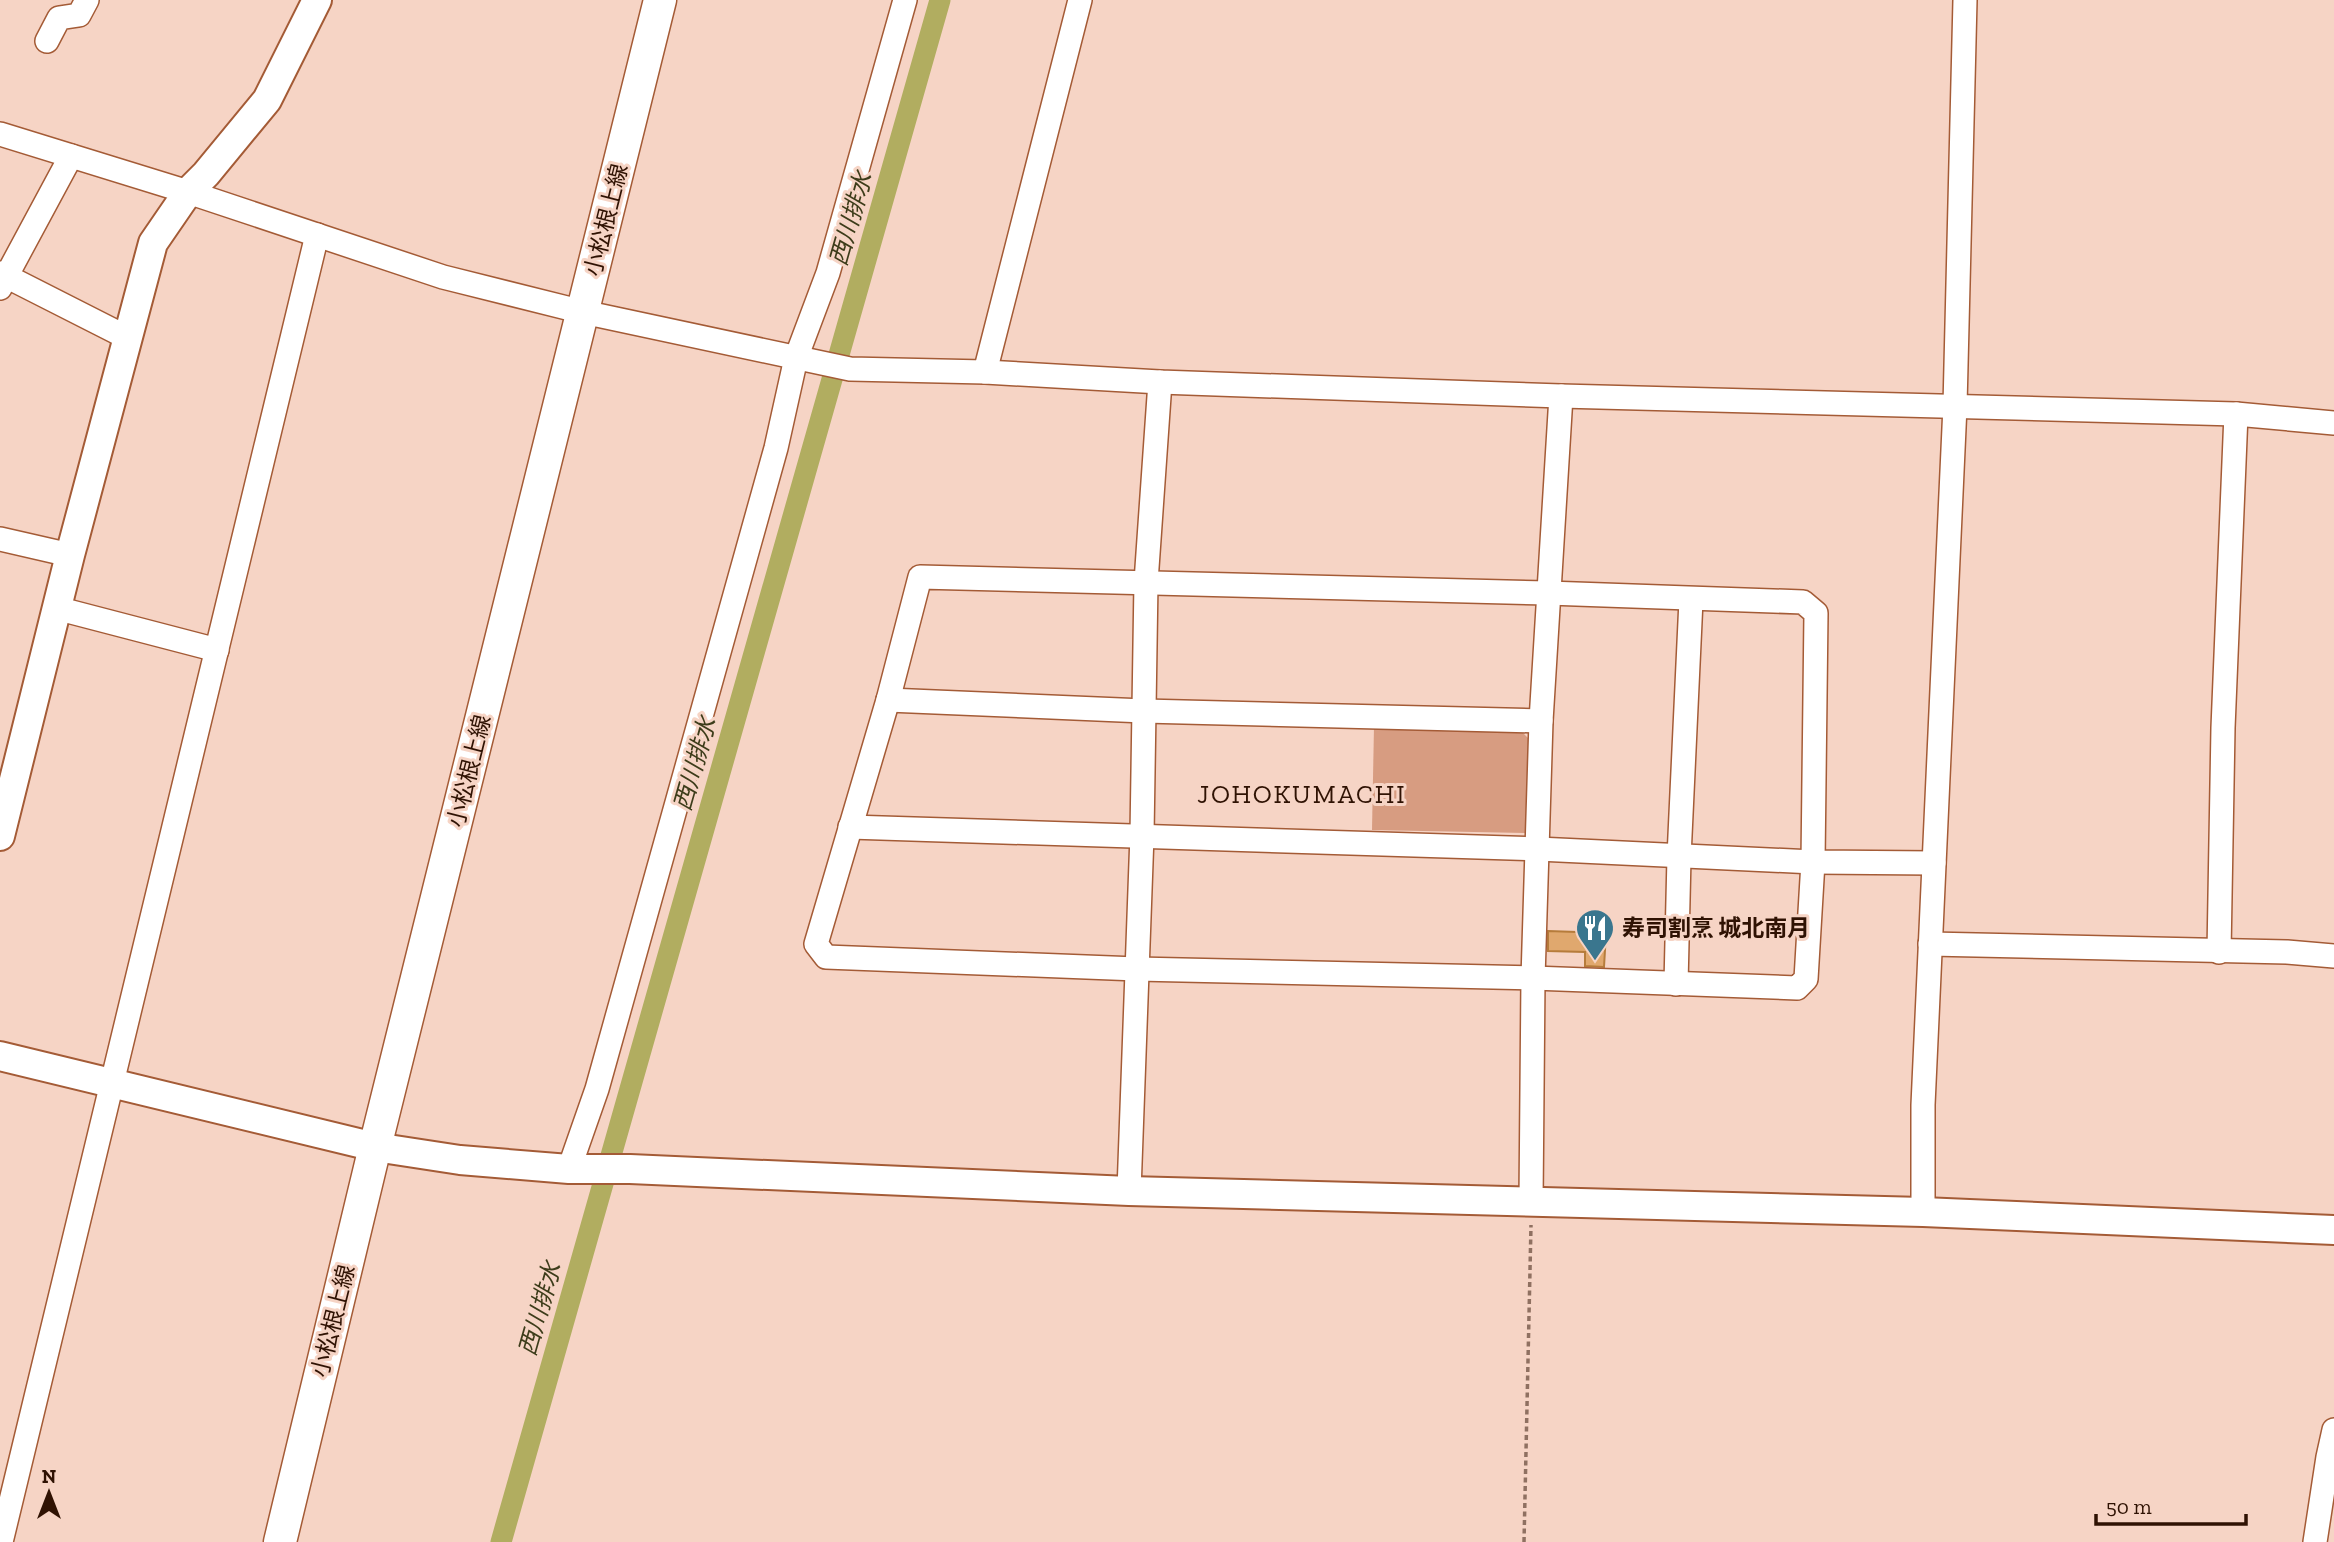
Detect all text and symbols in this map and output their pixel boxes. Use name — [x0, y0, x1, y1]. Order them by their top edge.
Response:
street label: 小松根上線 — [579, 161, 633, 279]
water label: 西川排水 — [823, 166, 879, 269]
water label: 西川排水 — [667, 711, 723, 814]
street label: 小松根上線 — [442, 712, 496, 830]
district label: JOHOKUMACHI — [1197, 778, 1407, 810]
restaurant icon: 寿司割烹 城北南月 — [1574, 907, 1616, 962]
place label: 寿司割烹 城北南月 — [1622, 914, 1810, 942]
water label: 西川排水 — [512, 1256, 568, 1359]
street label: 小松根上線 — [306, 1262, 360, 1380]
north arrow — [14, 1458, 84, 1528]
text: N — [42, 1465, 56, 1488]
scale bar — [2096, 1482, 2246, 1526]
text: 50 m — [2106, 1494, 2152, 1519]

